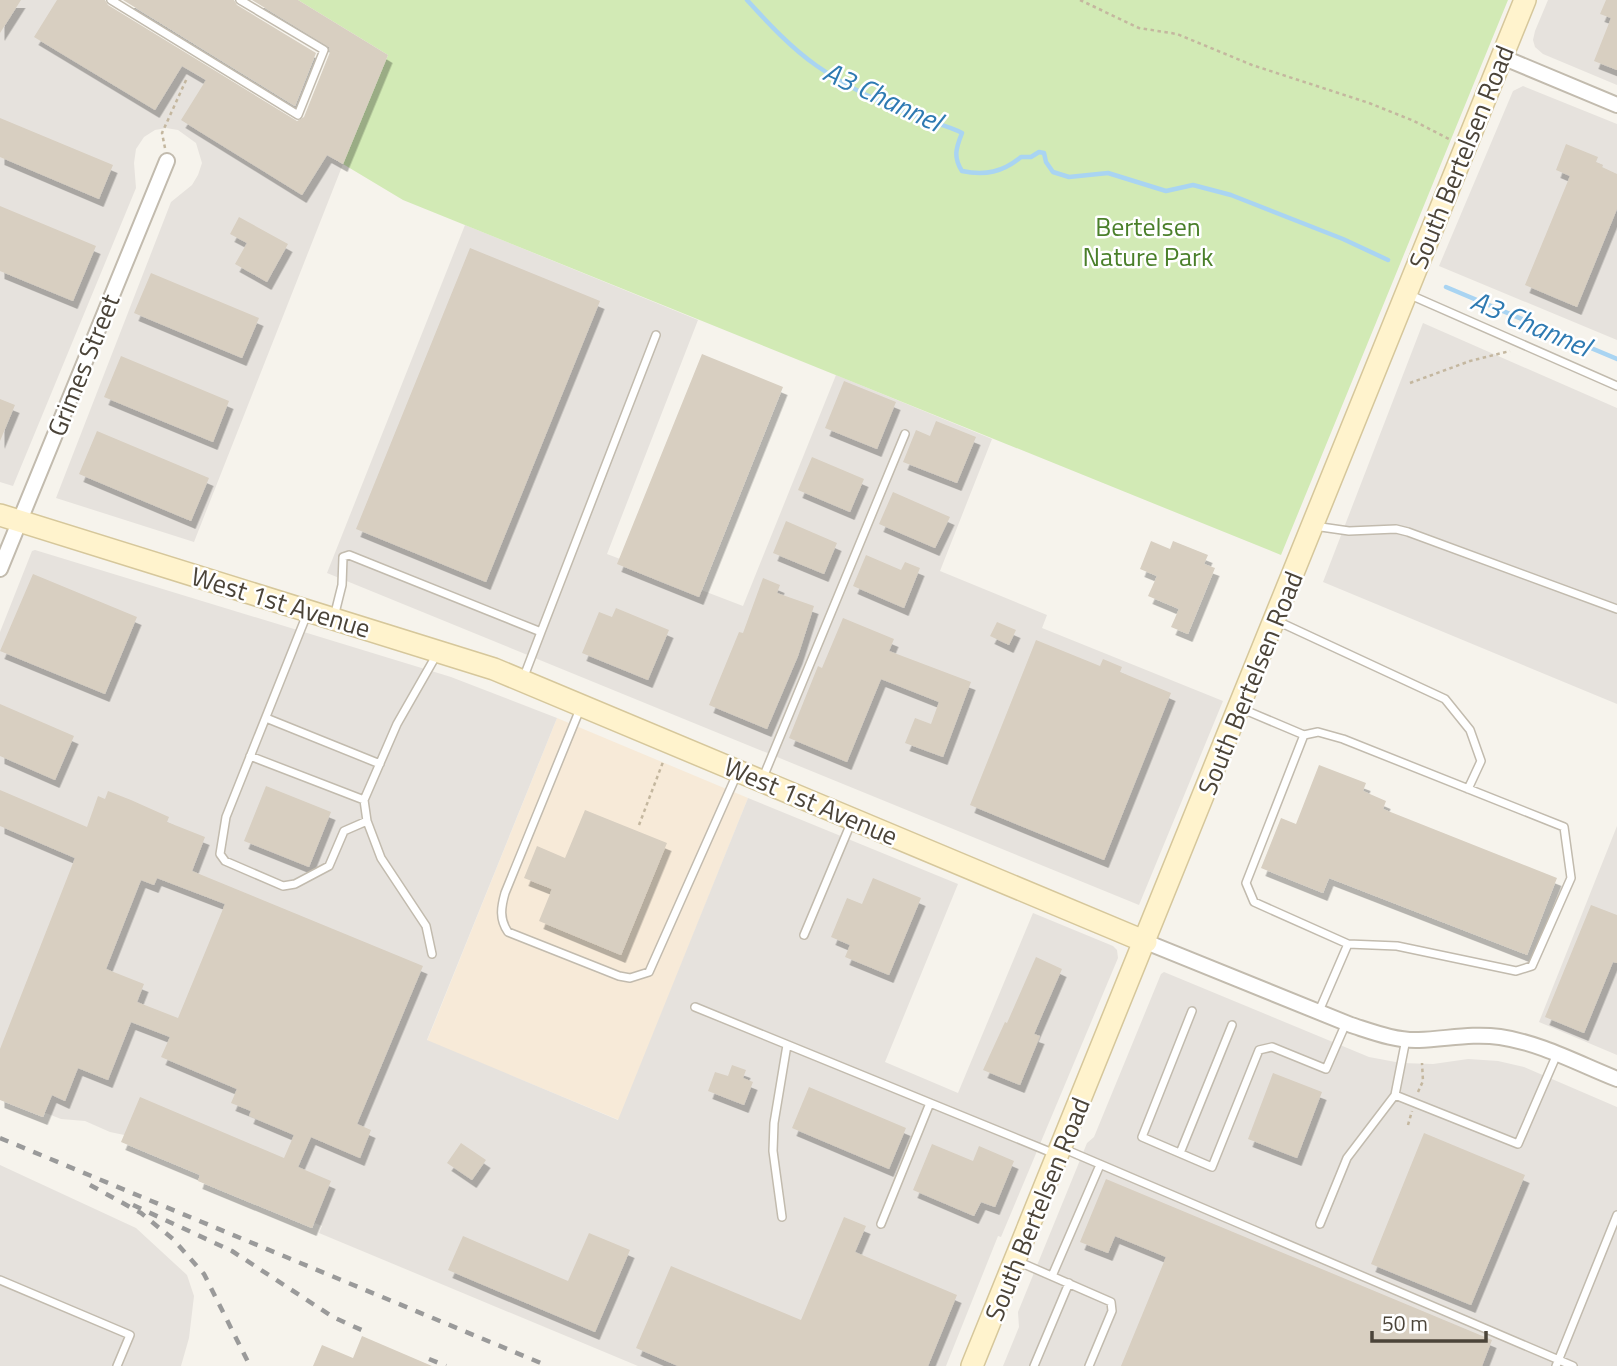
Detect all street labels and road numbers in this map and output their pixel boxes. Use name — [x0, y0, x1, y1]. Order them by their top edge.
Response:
street label: South Bertelsen Road — [1398, 39, 1524, 275]
street label: Grimes Street — [37, 288, 129, 442]
street label: West 1st Avenue — [187, 556, 375, 648]
street label: South Bertelsen Road — [1187, 565, 1313, 801]
street label: West 1st Avenue — [718, 747, 904, 855]
street label: South Bertelsen Road — [974, 1091, 1100, 1327]

